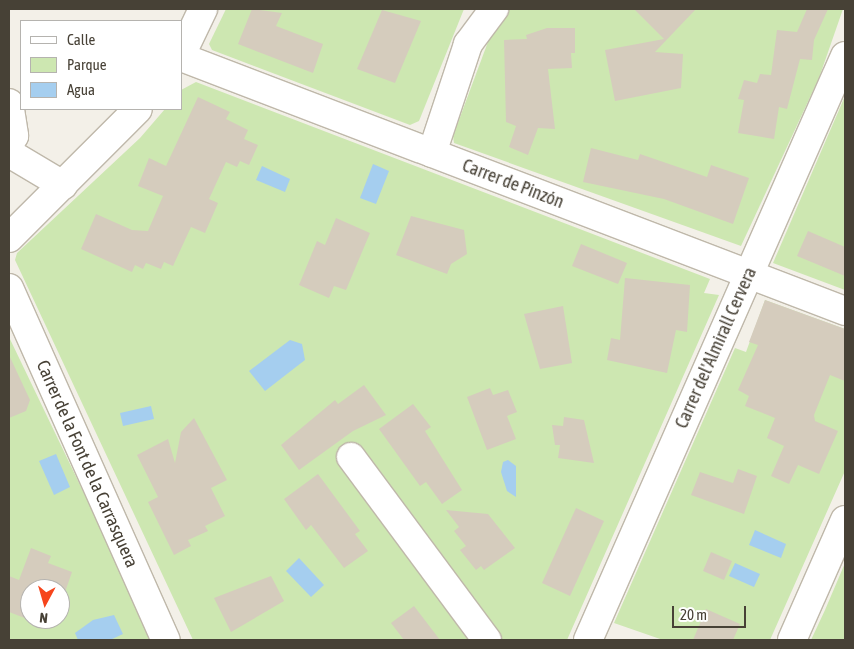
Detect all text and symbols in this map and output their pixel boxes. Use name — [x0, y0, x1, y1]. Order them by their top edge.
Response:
legend — [20, 20, 182, 110]
text: Calle — [67, 31, 95, 48]
text: Parque — [67, 56, 107, 73]
text: Agua — [67, 81, 95, 98]
street label: Carrer de Pinzón — [459, 155, 567, 213]
street label: Carrer del'Almirall Cervera — [671, 264, 761, 432]
street label: Carrer de la Font de la Carrasquera — [31, 357, 143, 571]
north arrow — [20, 579, 70, 629]
scale bar — [674, 596, 748, 628]
text: 20 m — [680, 606, 707, 623]
text: N — [39, 610, 48, 626]

